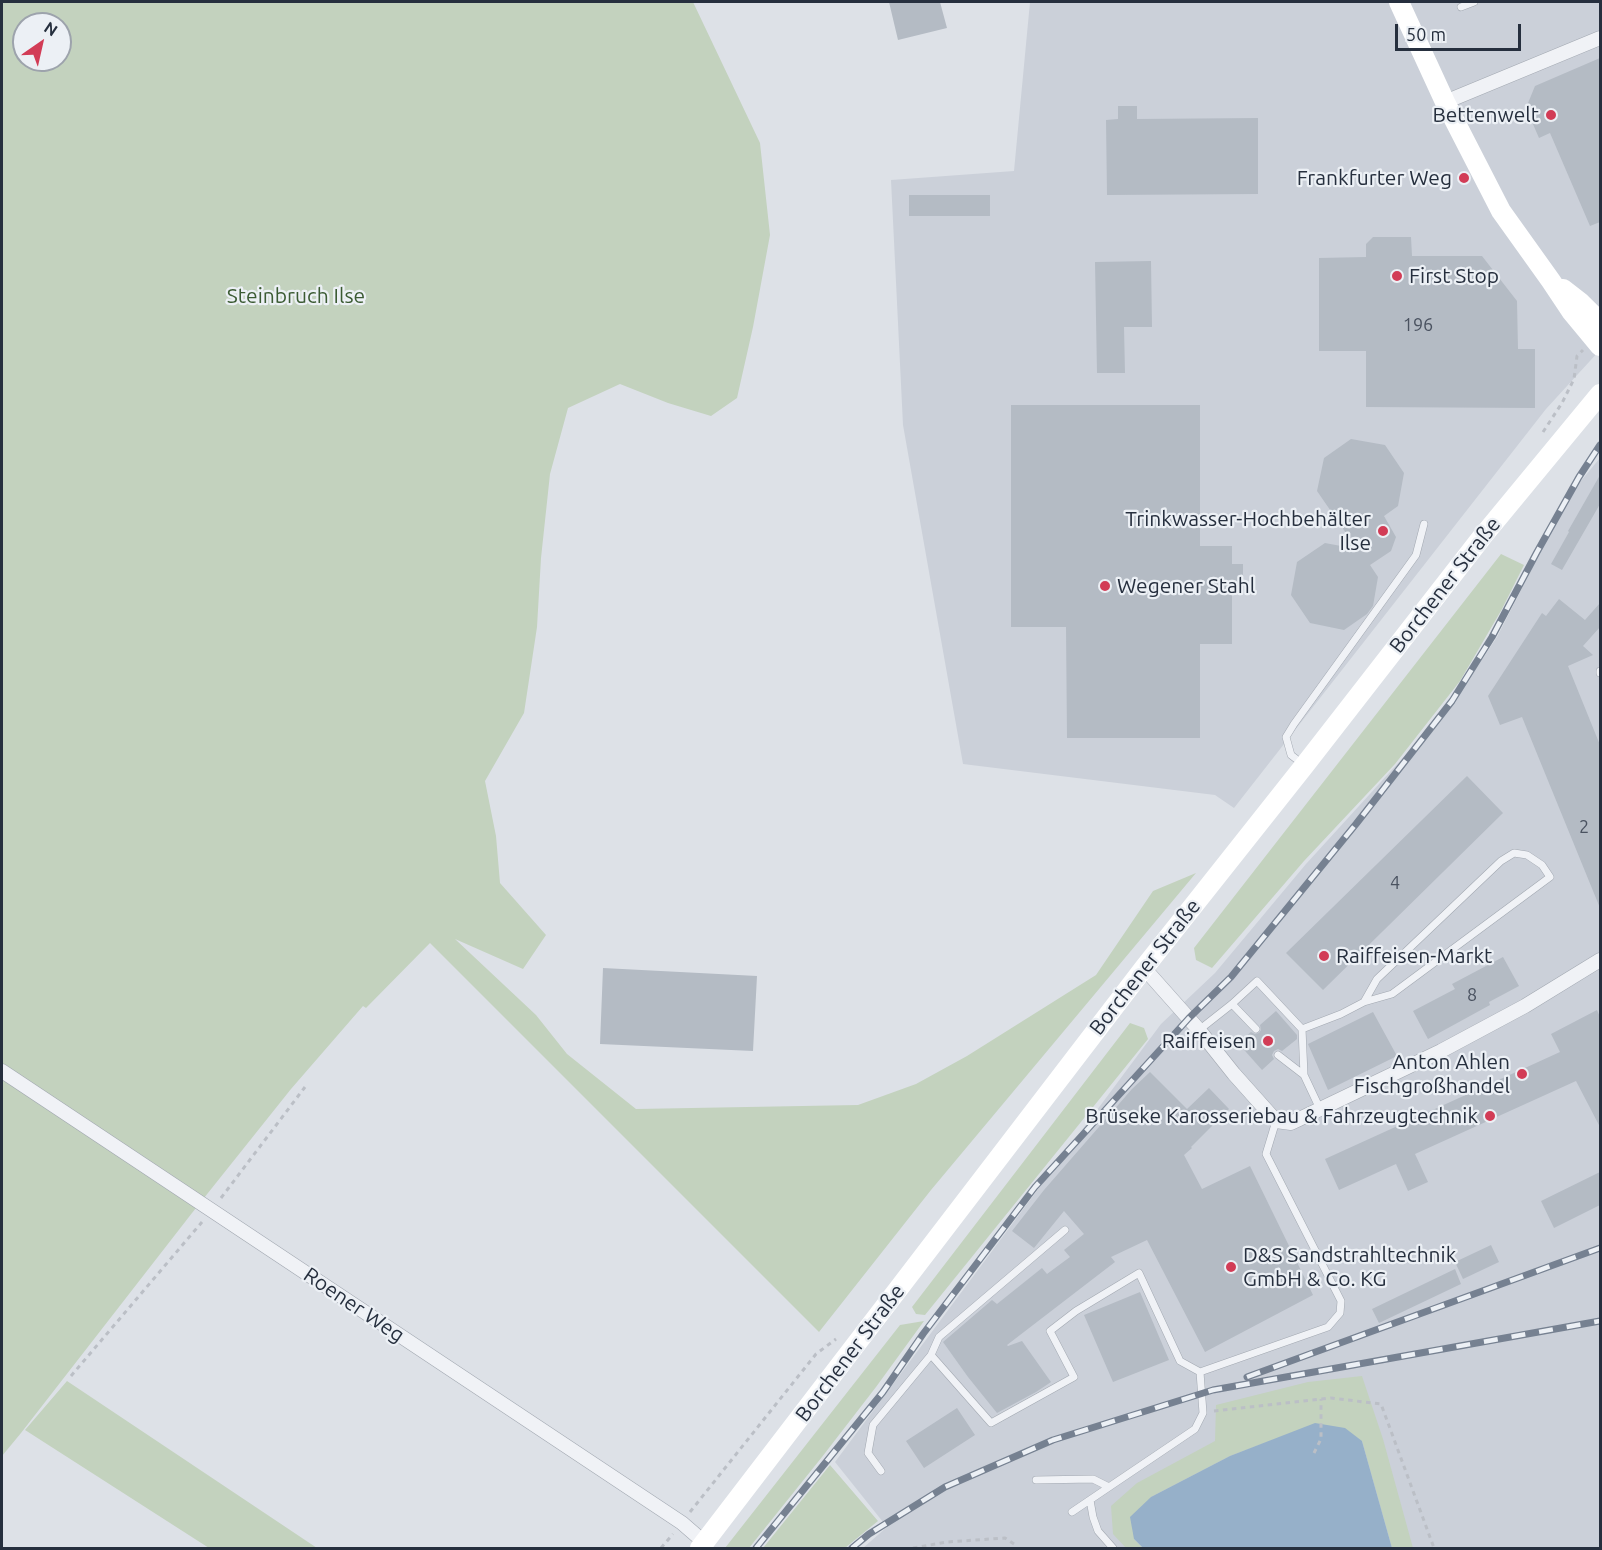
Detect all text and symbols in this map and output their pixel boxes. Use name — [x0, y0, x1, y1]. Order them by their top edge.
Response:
north arrow — [12, 12, 72, 72]
scale bar — [1398, 12, 1524, 50]
text: N — [41, 18, 61, 40]
text: 50 m — [1406, 24, 1446, 44]
place label: Bettenwelt — [1432, 102, 1539, 128]
marker: Bettenwelt — [1544, 108, 1558, 122]
place label: Frankfurter Weg — [1297, 165, 1452, 191]
marker: Frankfurter Weg — [1457, 171, 1471, 185]
place label: First Stop — [1409, 263, 1499, 289]
marker: First Stop — [1390, 269, 1404, 283]
park label: Steinbruch Ilse — [227, 283, 365, 309]
house number: 196 — [1403, 314, 1433, 336]
place label: Trinkwasser-Hochbehälter Ilse — [1125, 506, 1371, 556]
street label: Borchener Straße — [1384, 512, 1506, 658]
marker: Trinkwasser-Hochbehälter Ilse — [1376, 524, 1390, 538]
place label: Wegener Stahl — [1117, 573, 1255, 599]
marker: Wegener Stahl — [1098, 579, 1112, 593]
house number: 2 — [1579, 816, 1589, 838]
house number: 4 — [1390, 872, 1400, 894]
street label: Borchener Straße — [1084, 894, 1206, 1040]
place label: Raiffeisen-Markt — [1336, 943, 1492, 969]
marker: Raiffeisen-Markt — [1317, 949, 1331, 963]
house number: 8 — [1467, 984, 1477, 1006]
place label: Raiffeisen — [1162, 1028, 1256, 1054]
marker: Raiffeisen — [1261, 1034, 1275, 1048]
place label: Anton Ahlen Fischgroßhandel — [1354, 1049, 1510, 1099]
marker: Anton Ahlen Fischgroßhandel — [1515, 1067, 1529, 1081]
place label: Brüseke Karosseriebau & Fahrzeugtechnik — [1085, 1103, 1478, 1129]
marker: Brüseke Karosseriebau & Fahrzeugtechnik — [1483, 1109, 1497, 1123]
place label: D&S Sandstrahltechnik GmbH & Co. KG — [1243, 1242, 1456, 1292]
marker: D&S Sandstrahltechnik GmbH & Co. KG — [1224, 1260, 1238, 1274]
street label: Roener Weg — [299, 1262, 409, 1348]
street label: Borchener Straße — [790, 1279, 910, 1427]

